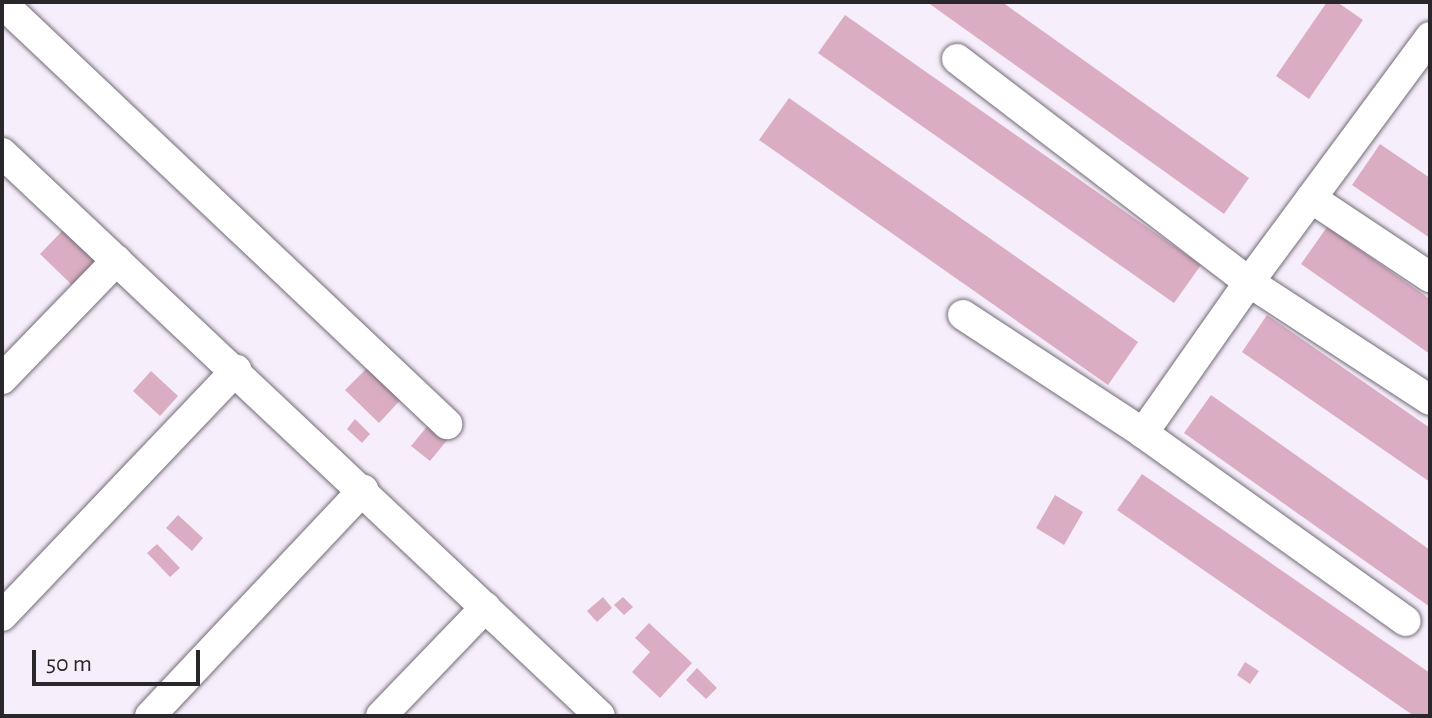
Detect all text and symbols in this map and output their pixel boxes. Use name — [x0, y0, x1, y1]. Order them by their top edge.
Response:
scale bar — [36, 634, 204, 684]
text: 50 m — [46, 652, 92, 676]

